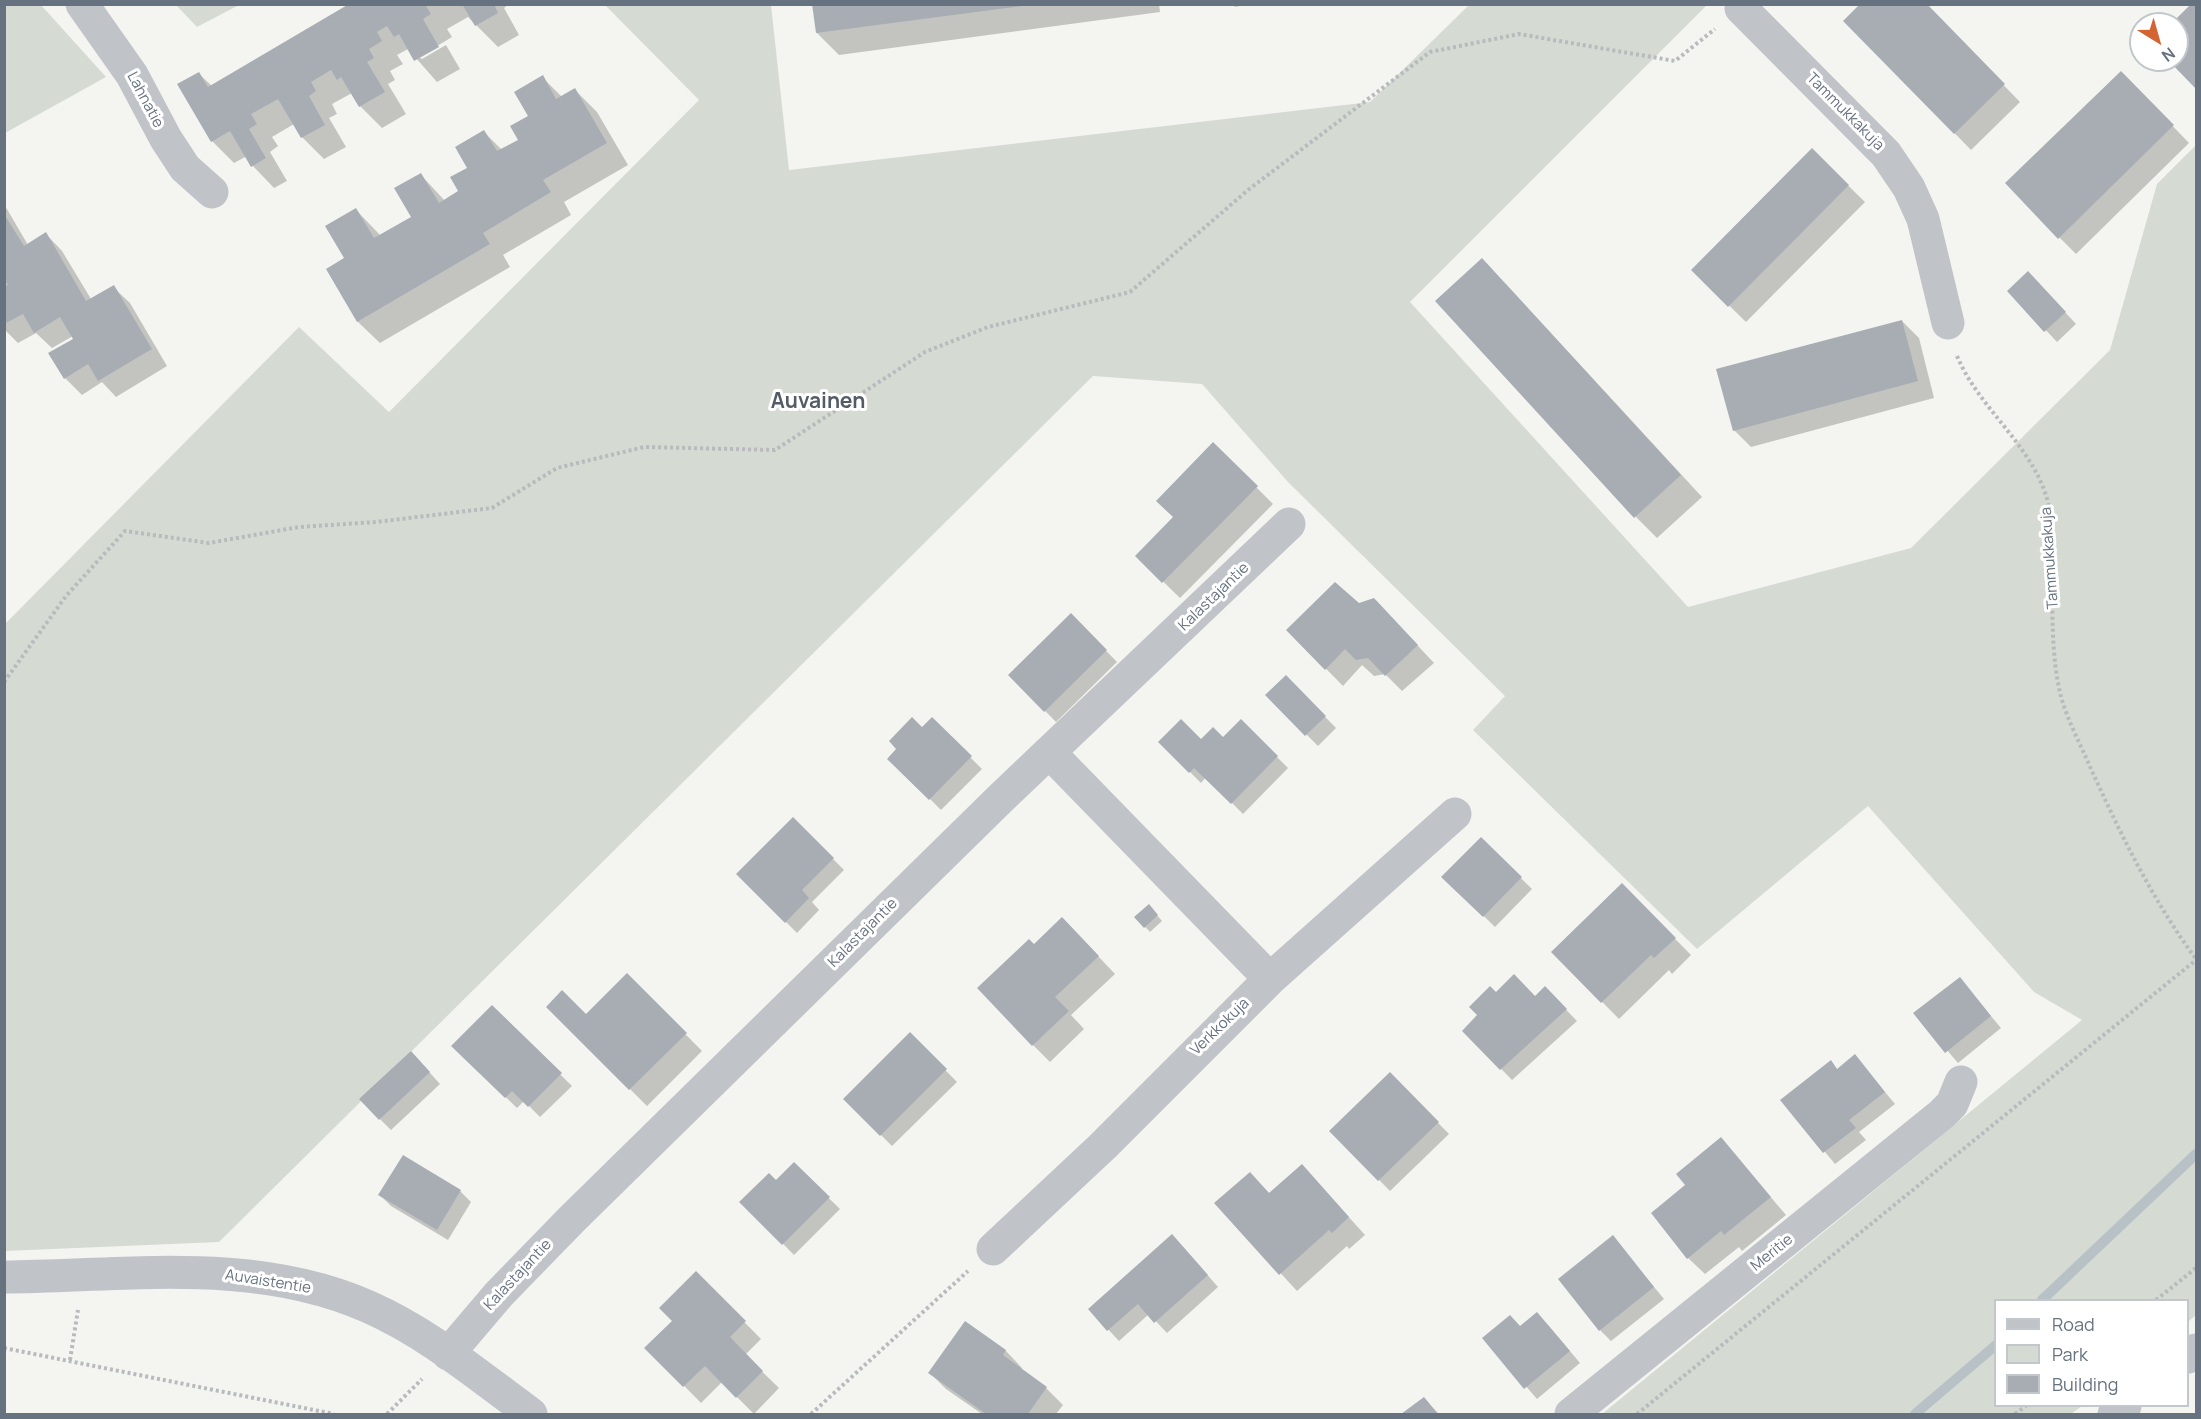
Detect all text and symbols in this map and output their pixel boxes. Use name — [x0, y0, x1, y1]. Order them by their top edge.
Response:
north arrow — [2129, 12, 2189, 72]
text: N — [2157, 43, 2180, 67]
street label: Lahnatie — [123, 69, 167, 131]
street label: Tammukkakuja — [1802, 69, 1888, 155]
district label: Auvainen — [771, 389, 865, 415]
street label: Tammukkakuja — [2037, 506, 2063, 610]
street label: Kalastajantie — [1175, 559, 1253, 635]
street label: Kalastajantie — [825, 895, 901, 971]
street label: Verkkokuja — [1187, 995, 1253, 1059]
street label: Meritie — [1747, 1231, 1797, 1275]
street label: Kalastajantie — [481, 1236, 555, 1314]
street label: Auvaistentie — [224, 1266, 312, 1298]
legend — [1994, 1299, 2189, 1407]
text: Road — [2052, 1312, 2095, 1336]
text: Park — [2052, 1342, 2088, 1366]
text: Building — [2052, 1372, 2118, 1396]

